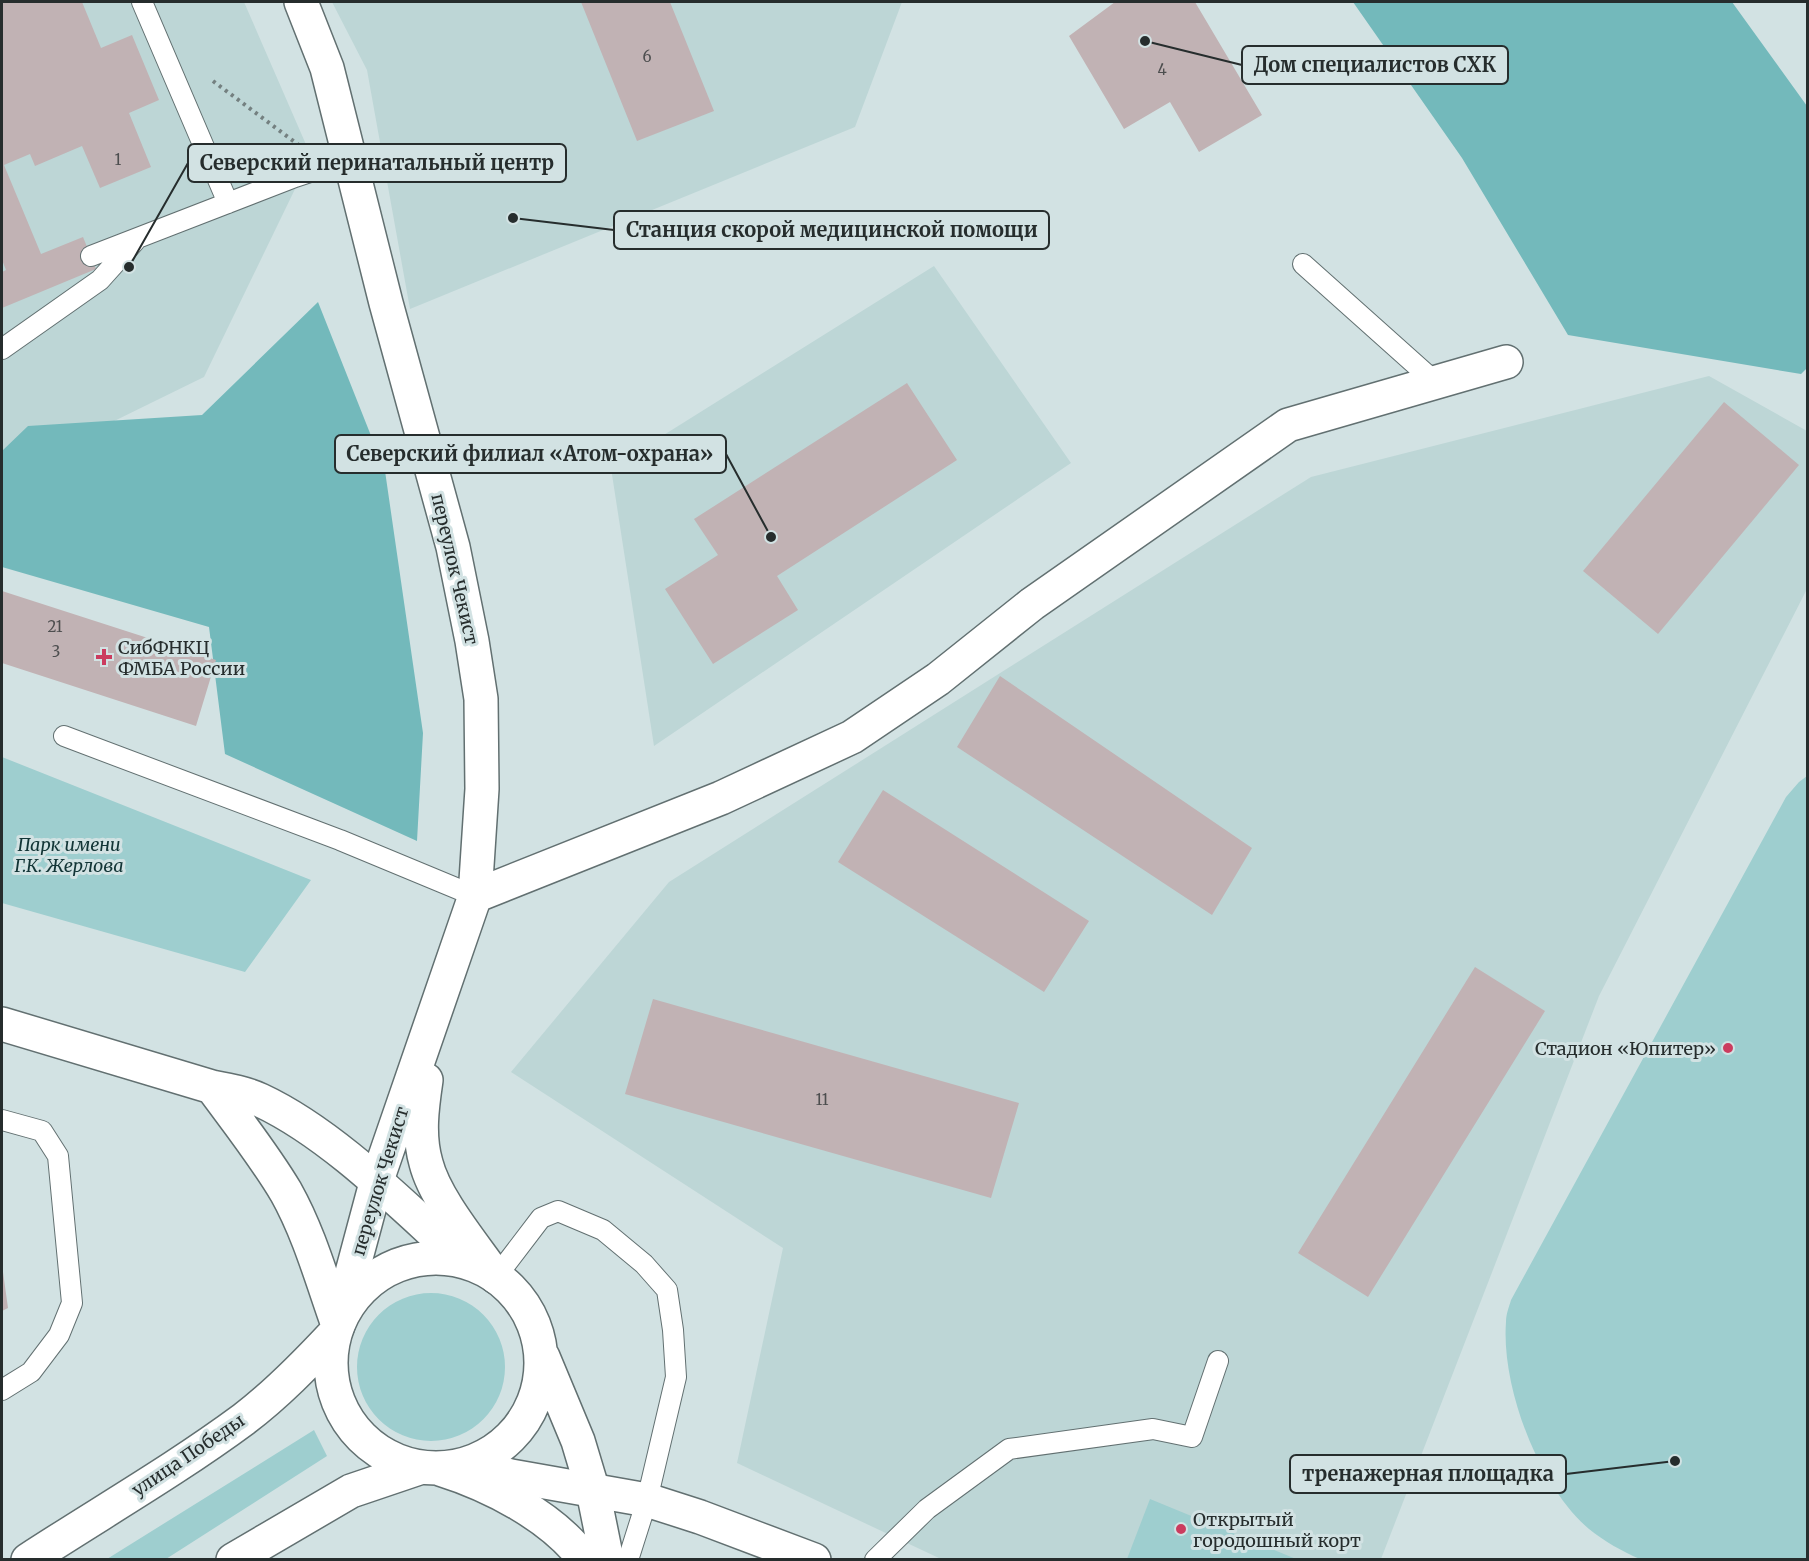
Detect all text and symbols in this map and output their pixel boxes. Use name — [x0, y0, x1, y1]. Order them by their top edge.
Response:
callout: Дом специалистов СХК — [1242, 46, 1508, 84]
house number: 6 — [642, 47, 652, 66]
text: Дом специалистов СХК — [1254, 52, 1496, 77]
house number: 4 — [1157, 60, 1167, 79]
callout: Северский перинатальный центр — [188, 144, 566, 182]
house number: 1 — [115, 150, 122, 169]
text: Северский перинатальный центр — [200, 150, 554, 175]
callout: Станция скорой медицинской помощи — [614, 211, 1049, 249]
text: Станция скорой медицинской помощи — [626, 217, 1038, 242]
callout: Северский филиал «Атом-охрана» — [335, 435, 726, 473]
text: Северский филиал «Атом-охрана» — [346, 441, 714, 466]
street label: переулок Чекист — [426, 491, 484, 647]
house number: 21 — [47, 617, 63, 636]
place label: СибФНКЦ ФМБА России — [118, 636, 245, 680]
house number: 3 — [52, 642, 60, 661]
marker: СибФНКЦ ФМБА России — [95, 648, 113, 666]
park label: Парк имени Г.К. Жерлова — [14, 833, 124, 877]
place label: Стадион «Юпитер» — [1535, 1037, 1716, 1060]
marker: Стадион «Юпитер» — [1721, 1041, 1735, 1055]
house number: 11 — [815, 1090, 829, 1109]
street label: переулок Чекист — [346, 1104, 414, 1258]
street label: улица Победы — [127, 1409, 249, 1501]
callout: тренажерная площадка — [1290, 1455, 1566, 1493]
text: тренажерная площадка — [1302, 1461, 1554, 1486]
place label: Открытый городошный корт — [1193, 1508, 1361, 1552]
marker: Открытый городошный корт — [1174, 1522, 1188, 1536]

